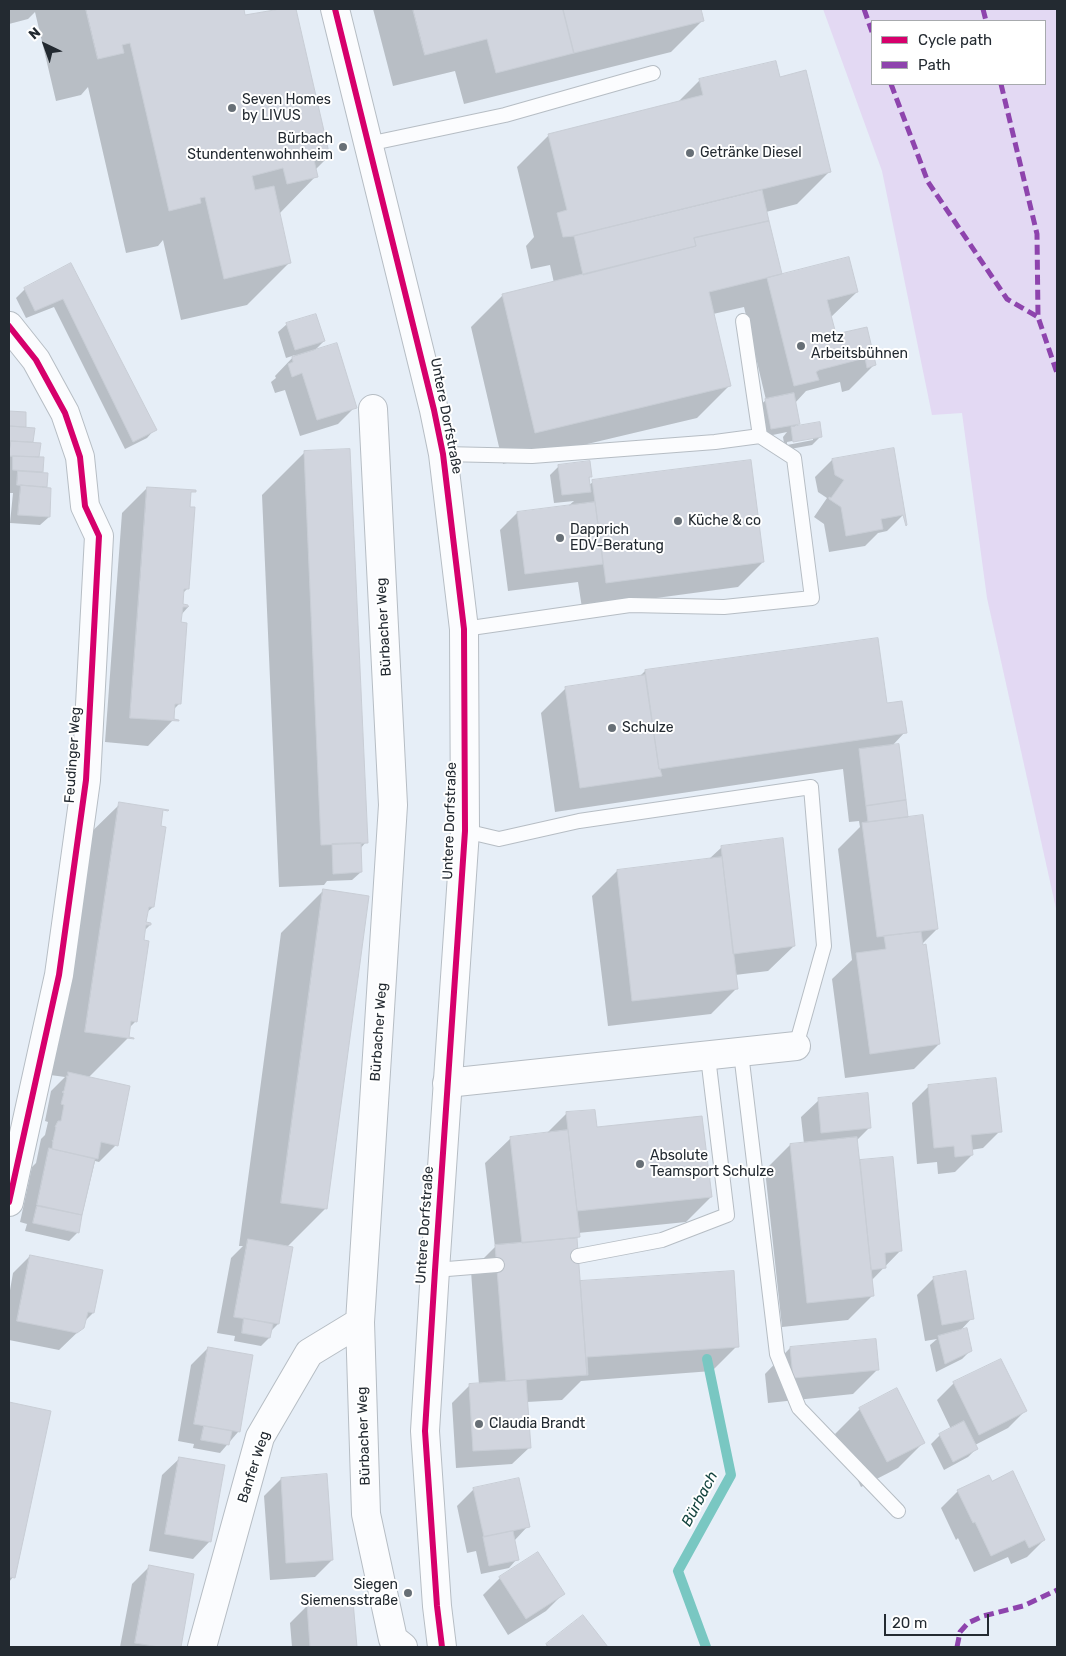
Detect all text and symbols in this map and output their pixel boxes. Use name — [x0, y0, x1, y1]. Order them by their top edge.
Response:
north arrow — [20, 20, 70, 70]
legend — [871, 20, 1046, 85]
text: N — [25, 24, 44, 43]
text: Cycle path — [918, 31, 992, 49]
text: Path — [918, 56, 951, 74]
place label: Seven Homes by LIVUS — [242, 92, 331, 124]
marker: Seven Homes by LIVUS — [226, 102, 238, 114]
place label: Bürbach Stundentenwohnheim — [187, 131, 333, 164]
marker: Bürbach Stundentenwohnheim — [337, 141, 349, 153]
place label: Getränke Diesel — [700, 145, 802, 161]
marker: Getränke Diesel — [684, 147, 696, 159]
place label: metz Arbeitsbühnen — [811, 330, 908, 362]
marker: metz Arbeitsbühnen — [795, 340, 807, 352]
street label: Untere Dorfstraße — [426, 356, 466, 476]
place label: Küche & co — [688, 513, 761, 529]
marker: Küche & co — [672, 515, 684, 527]
place label: Dapprich EDV-Beratung — [570, 522, 664, 554]
marker: Dapprich EDV-Beratung — [554, 532, 566, 544]
street label: Bürbacher Weg — [373, 577, 395, 677]
street label: Feudinger Weg — [61, 706, 85, 804]
place label: Schulze — [622, 720, 674, 736]
marker: Schulze — [606, 722, 618, 734]
street label: Untere Dorfstraße — [440, 762, 460, 880]
street label: Bürbacher Weg — [367, 982, 391, 1082]
place label: Absolute Teamsport Schulze — [650, 1148, 774, 1180]
marker: Absolute Teamsport Schulze — [634, 1158, 646, 1170]
street label: Untere Dorfstraße — [413, 1166, 437, 1284]
street label: Bürbacher Weg — [354, 1386, 374, 1486]
place label: Claudia Brandt — [489, 1416, 585, 1432]
marker: Claudia Brandt — [473, 1418, 485, 1430]
street label: Banfer Weg — [235, 1429, 273, 1505]
water label: Bürbach — [678, 1468, 722, 1530]
place label: Siegen Siemensstraße — [301, 1577, 398, 1610]
marker: Siegen Siemensstraße — [402, 1587, 414, 1599]
scale bar — [886, 1604, 991, 1636]
text: 20 m — [892, 1614, 927, 1632]

